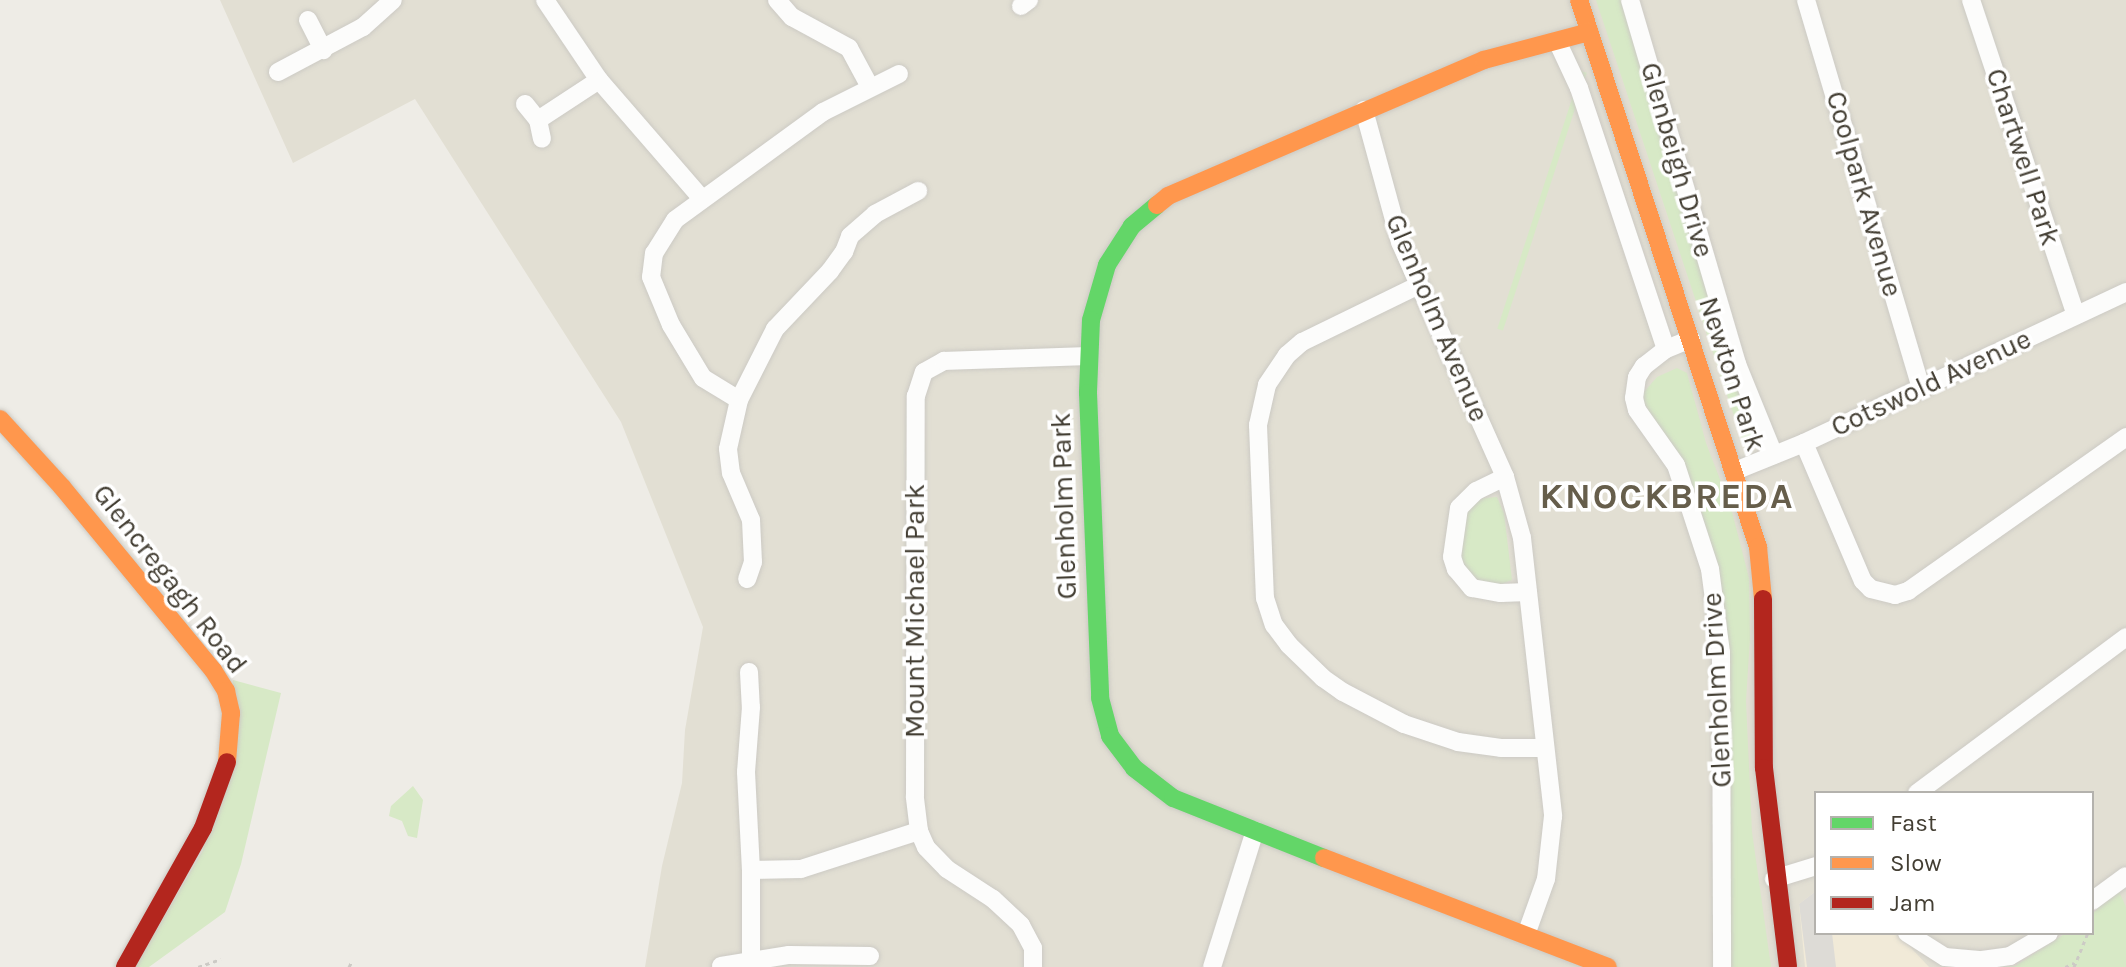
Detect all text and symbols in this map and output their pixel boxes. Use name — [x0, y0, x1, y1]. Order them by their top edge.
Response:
street label: Glenbeigh Drive — [1633, 59, 1721, 261]
street label: Chartwell Park — [1979, 64, 2067, 250]
street label: Coolpark Avenue — [1819, 87, 1909, 301]
street label: Glenholm Avenue — [1378, 209, 1496, 427]
street label: Newton Park — [1691, 293, 1773, 455]
street label: Cotswold Avenue — [1826, 322, 2036, 444]
street label: Glenholm Park — [1044, 412, 1084, 600]
district label: KNOCKBREDA — [1539, 475, 1795, 519]
street label: Glencregagh Road — [86, 478, 254, 680]
street label: Mount Michael Park — [898, 484, 932, 738]
street label: Glenholm Drive — [1695, 592, 1739, 788]
legend — [1814, 791, 2094, 935]
text: Fast — [1890, 809, 1937, 837]
text: Slow — [1890, 849, 1942, 877]
text: Jam — [1890, 889, 1935, 917]

